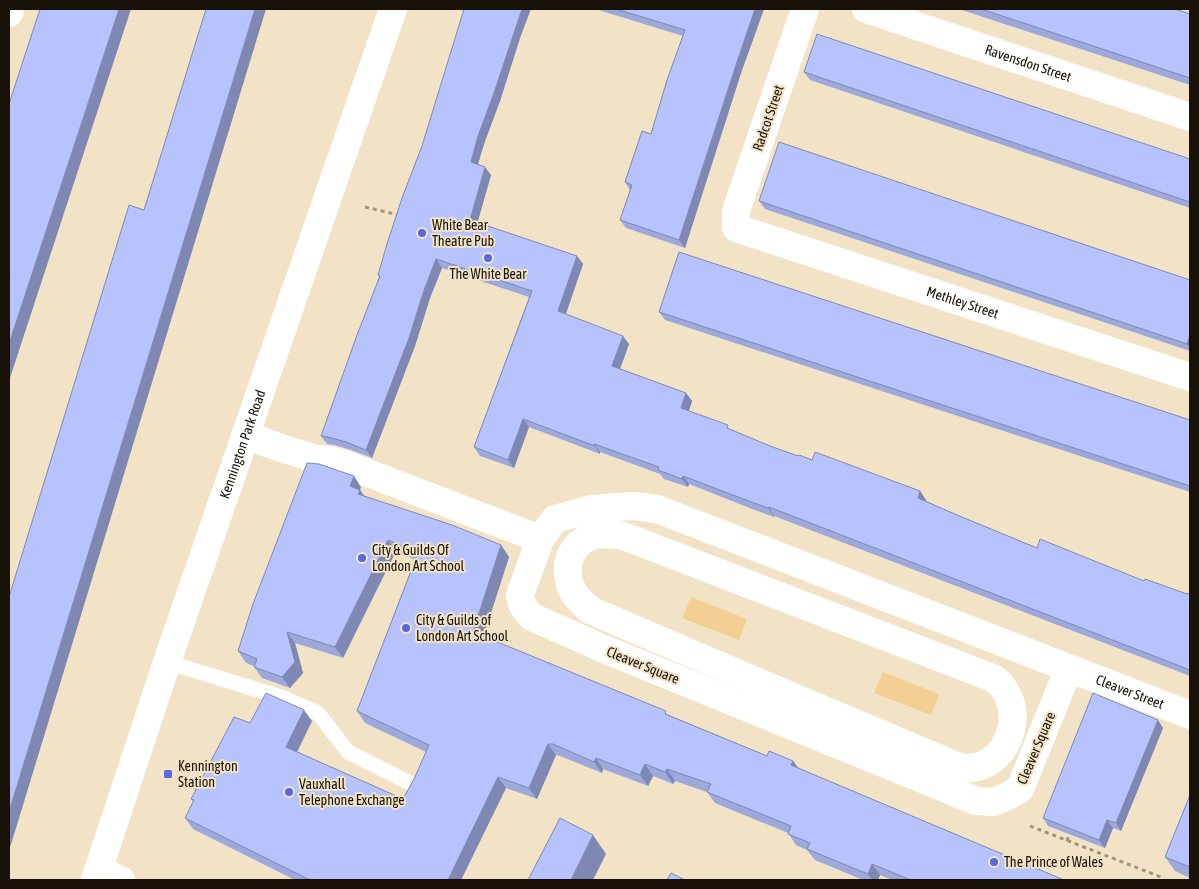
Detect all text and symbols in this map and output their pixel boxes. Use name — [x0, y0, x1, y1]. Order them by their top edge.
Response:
street label: Ravensdon Street — [983, 41, 1073, 85]
street label: Radcot Street — [749, 83, 787, 153]
place label: White Bear Theatre Pub — [432, 217, 495, 249]
marker: White Bear Theatre Pub — [416, 227, 428, 239]
marker: The White Bear — [482, 252, 494, 264]
place label: The White Bear — [450, 266, 527, 282]
street label: Methley Street — [925, 283, 1001, 322]
street label: Kennington Park Road — [216, 388, 269, 501]
place label: City & Guilds Of London Art School — [372, 542, 465, 574]
marker: City & Guilds Of London Art School — [356, 552, 368, 564]
place label: City & Guilds of London Art School — [416, 612, 509, 644]
marker: City & Guilds of London Art School — [400, 622, 412, 634]
street label: Cleaver Square — [604, 643, 682, 687]
street label: Cleaver Street — [1094, 671, 1166, 712]
street label: Cleaver Square — [1014, 709, 1058, 787]
place label: Kennington Station — [178, 758, 238, 790]
marker: Kennington Station — [162, 768, 174, 780]
place label: Vauxhall Telephone Exchange — [299, 776, 405, 808]
marker: Vauxhall Telephone Exchange — [283, 786, 295, 798]
place label: The Prince of Wales — [1004, 854, 1103, 870]
marker: The Prince of Wales — [988, 856, 1000, 868]

